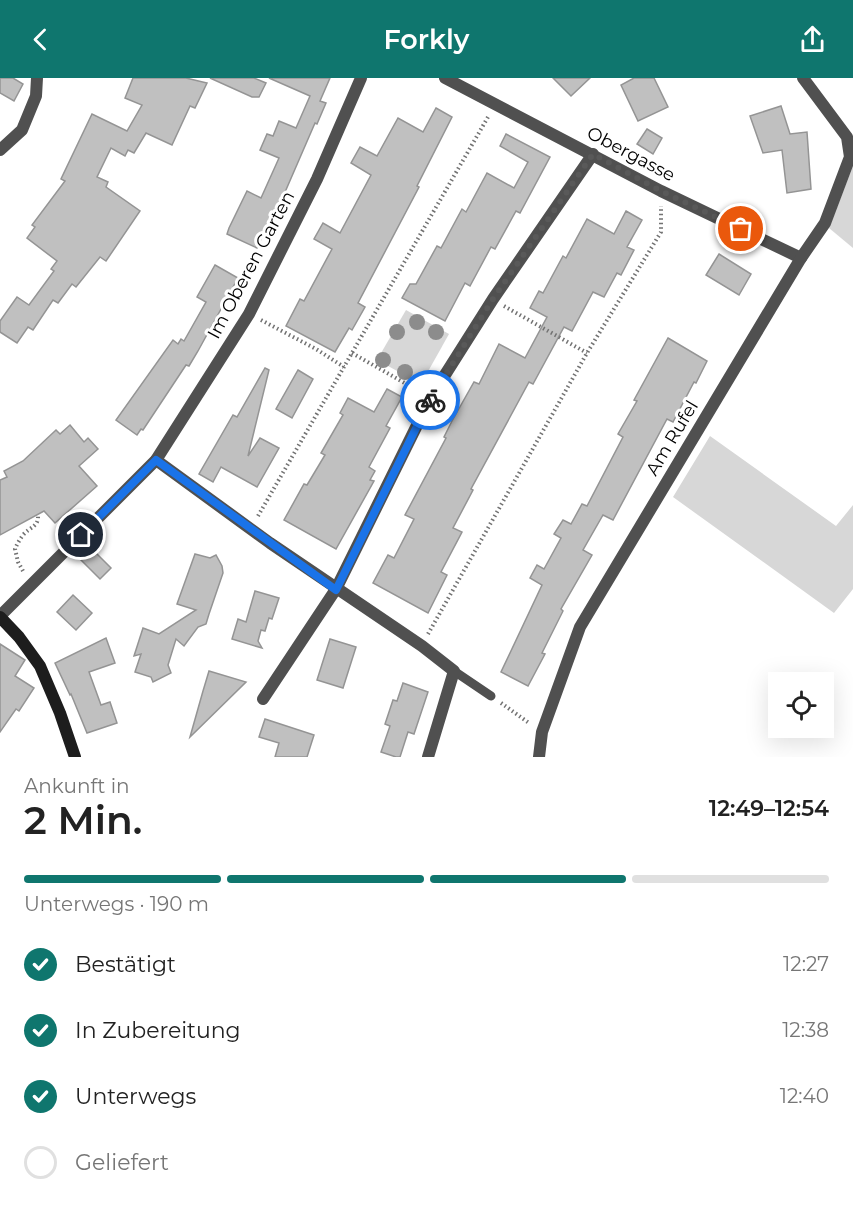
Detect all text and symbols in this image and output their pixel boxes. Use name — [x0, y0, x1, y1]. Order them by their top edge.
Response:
icon: back — [24, 23, 57, 56]
text: Forkly — [384, 23, 469, 56]
icon: share — [796, 23, 829, 56]
street label: Obergasse — [583, 122, 679, 186]
street label: Im Oberen Garten — [203, 187, 299, 343]
pin — [715, 203, 766, 254]
icon: bag — [724, 212, 757, 245]
courier — [400, 370, 460, 430]
icon: bike — [414, 384, 447, 417]
street label: Am Rufel — [641, 397, 703, 479]
pin — [55, 509, 106, 560]
icon: home — [64, 518, 97, 551]
map controls — [768, 672, 834, 738]
button: locate — [768, 672, 834, 738]
text: Ankunft in — [24, 774, 130, 798]
text: 12:49–12:54 — [709, 795, 829, 822]
text: 2 Min. — [24, 796, 142, 844]
text: Unterwegs · 190 m — [24, 892, 209, 916]
icon: check — [24, 948, 57, 981]
text: Bestätigt — [75, 951, 176, 978]
text: 12:27 — [783, 952, 829, 976]
icon: check — [24, 1014, 57, 1047]
text: In Zubereitung — [75, 1017, 241, 1044]
text: 12:38 — [782, 1018, 829, 1042]
icon: check — [24, 1080, 57, 1113]
text: Unterwegs — [75, 1083, 196, 1110]
text: 12:40 — [780, 1084, 829, 1108]
text: Geliefert — [75, 1149, 169, 1176]

